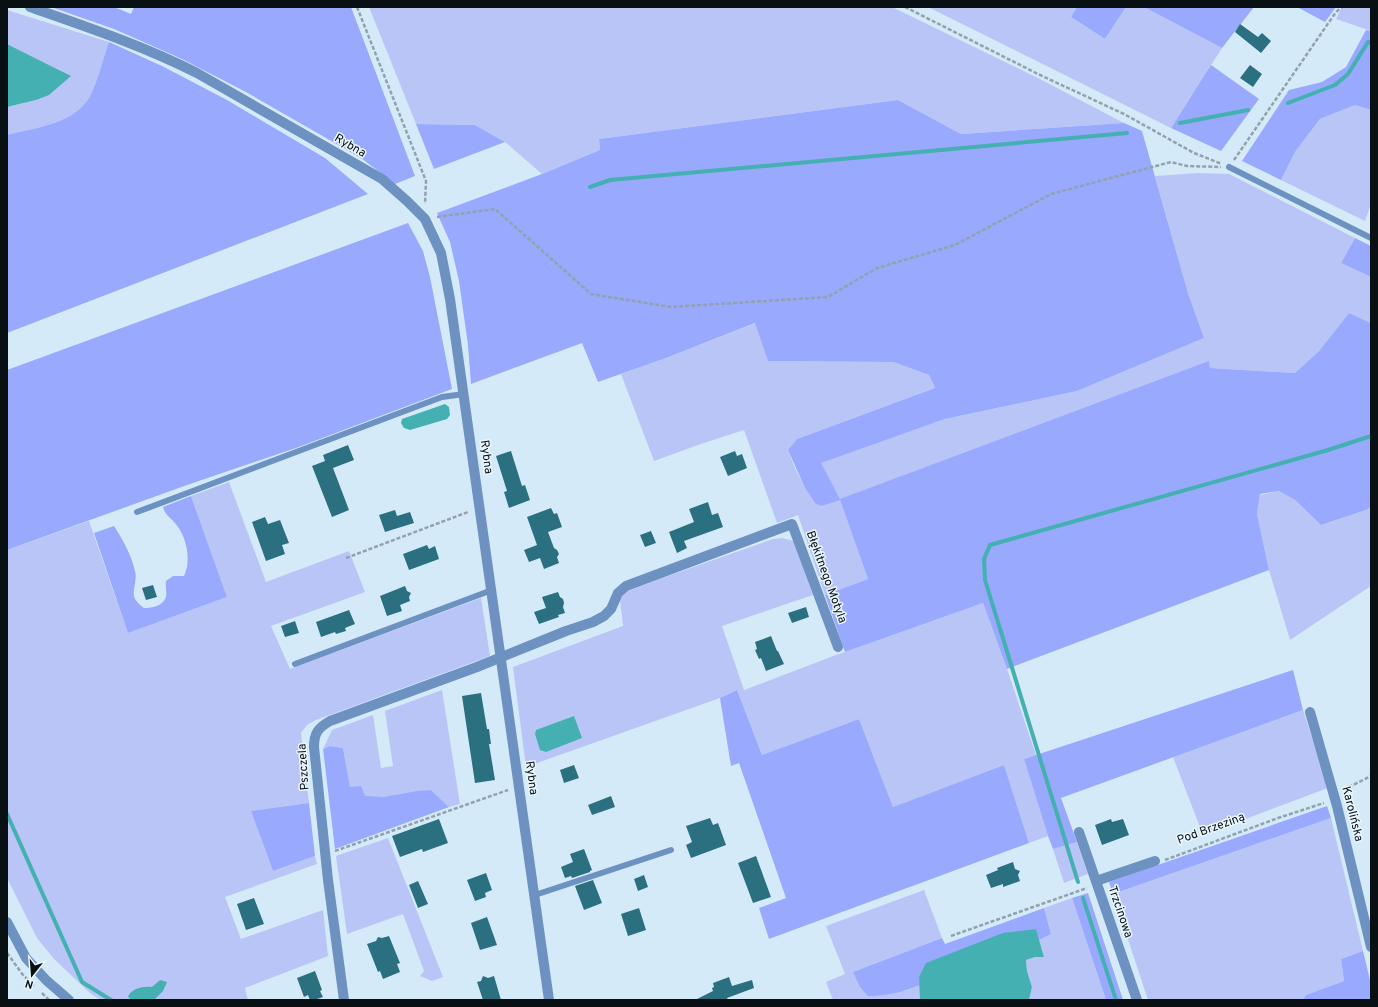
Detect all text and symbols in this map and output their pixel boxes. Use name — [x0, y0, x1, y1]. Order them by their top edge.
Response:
street label: Rybna — [331, 131, 369, 161]
street label: Rybna — [476, 439, 496, 475]
street label: Błękitnego Motyla — [802, 529, 850, 625]
street label: Pszczela — [294, 743, 314, 791]
street label: Rybna — [521, 760, 541, 796]
street label: Karolińska — [1337, 785, 1367, 843]
street label: Pod Brzeziną — [1175, 809, 1247, 849]
street label: Trzcinowa — [1104, 884, 1136, 940]
north arrow — [12, 955, 52, 995]
text: N — [24, 976, 35, 991]

